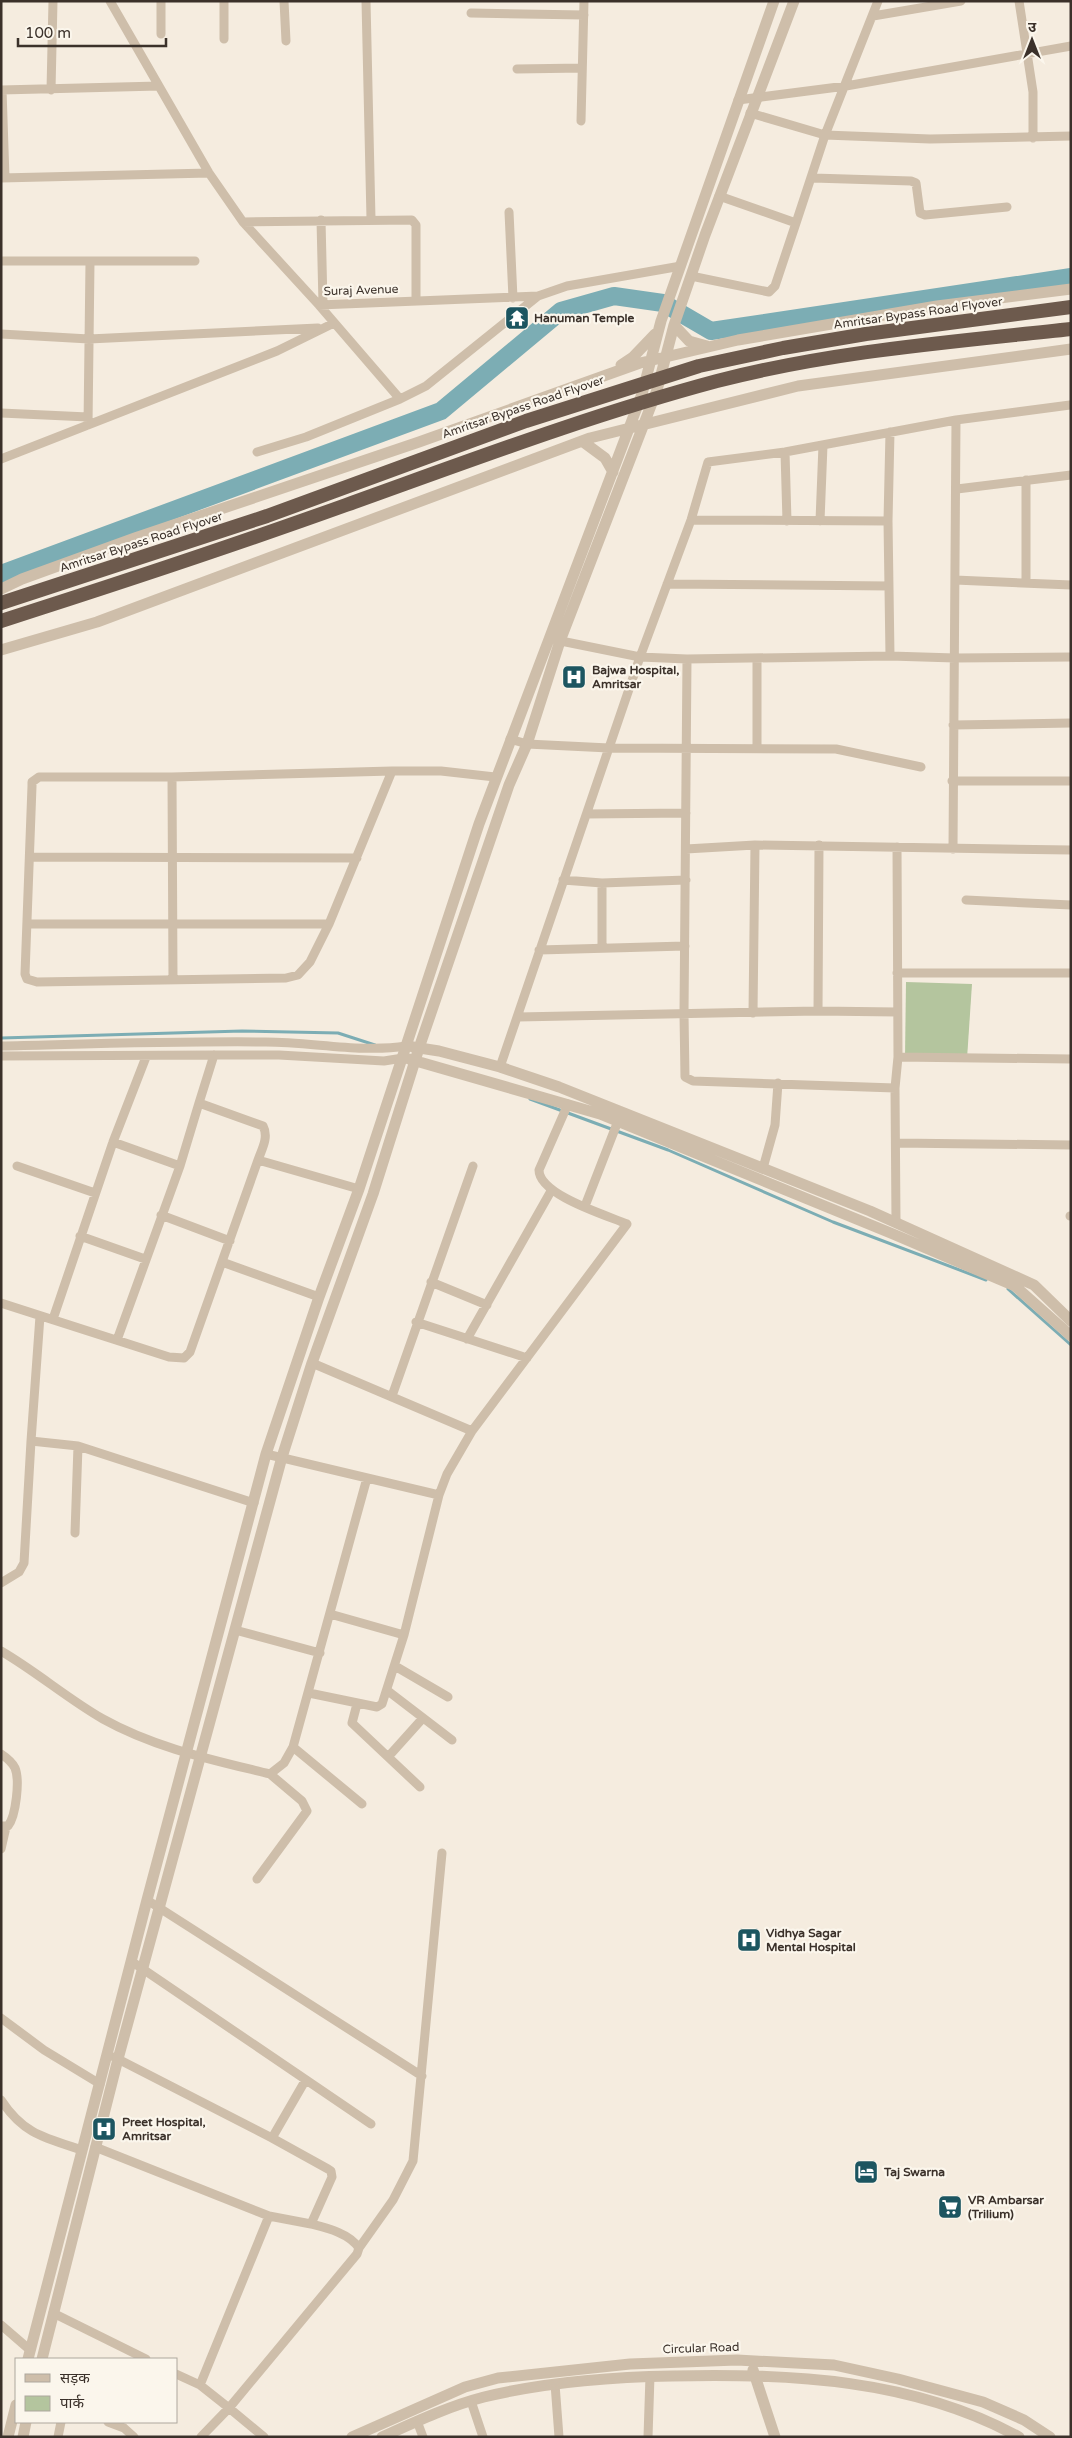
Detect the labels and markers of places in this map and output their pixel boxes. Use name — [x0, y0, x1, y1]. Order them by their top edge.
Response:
temple icon: Hanuman Temple — [504, 305, 530, 331]
place label: Hanuman Temple — [534, 311, 634, 326]
place label: Bajwa Hospital, Amritsar — [592, 663, 679, 691]
hospital icon: Bajwa Hospital, Amritsar — [561, 664, 587, 690]
place label: Vidhya Sagar Mental Hospital — [766, 1926, 856, 1955]
hospital icon: Vidhya Sagar Mental Hospital — [736, 1927, 762, 1953]
place label: Preet Hospital, Amritsar — [122, 2115, 206, 2143]
hospital icon: Preet Hospital, Amritsar — [91, 2116, 117, 2142]
hotel icon: Taj Swarna — [853, 2159, 879, 2185]
place label: Taj Swarna — [883, 2165, 945, 2180]
place label: VR Ambarsar (Trilium) — [968, 2193, 1044, 2221]
supermarket icon: VR Ambarsar (Trilium) — [937, 2194, 963, 2220]

